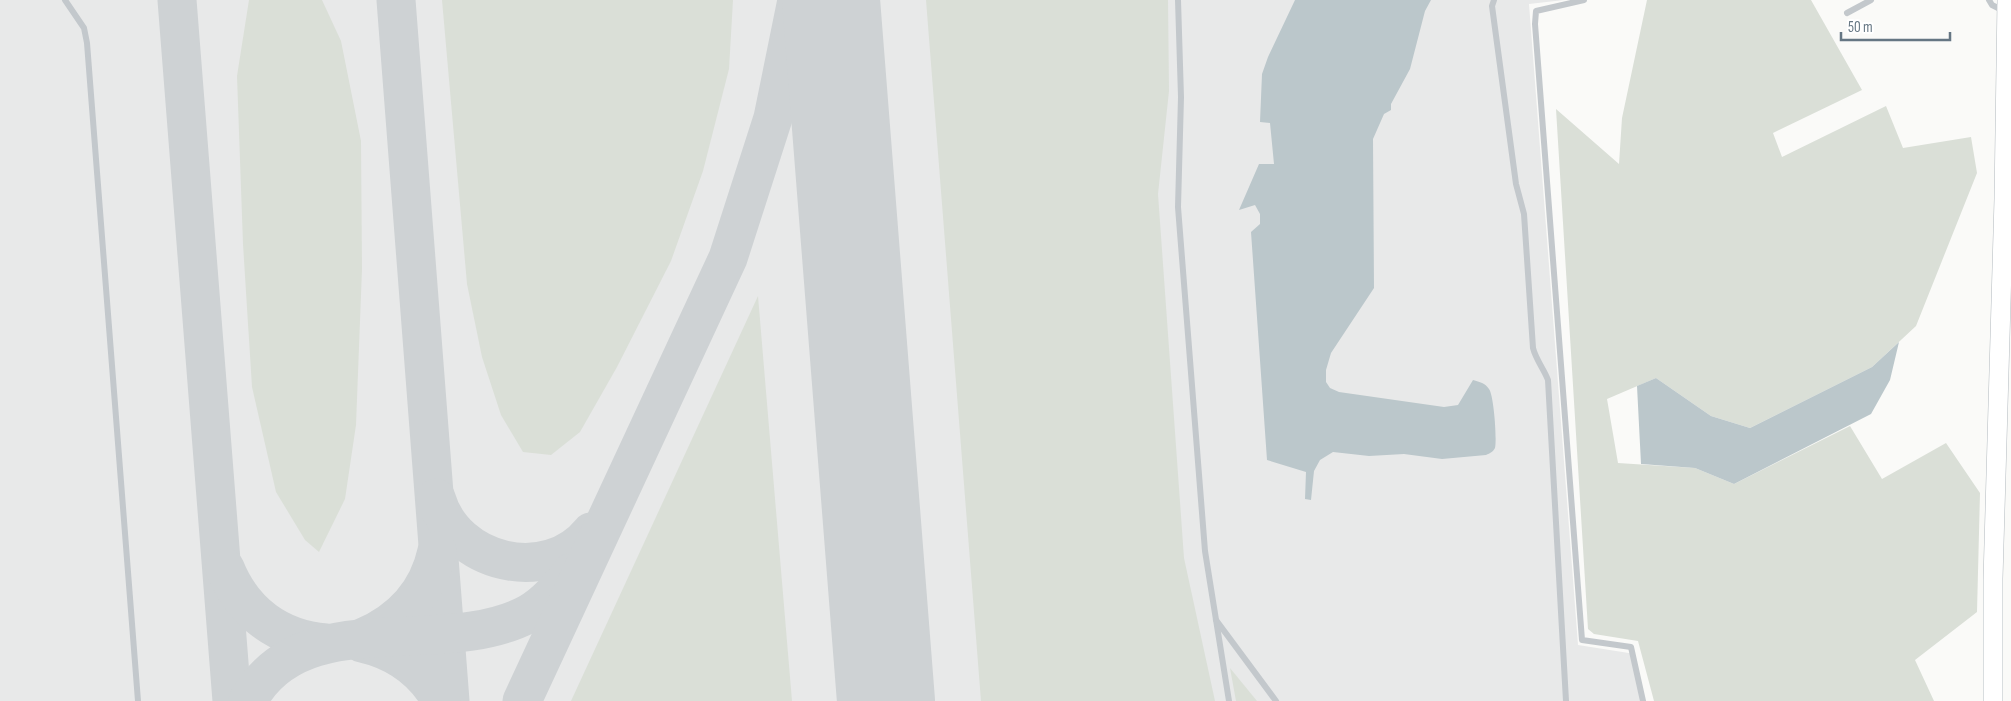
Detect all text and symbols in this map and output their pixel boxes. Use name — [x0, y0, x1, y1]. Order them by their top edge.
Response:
scale bar — [1841, 10, 1950, 42]
text: 50 m — [1848, 18, 1873, 37]

